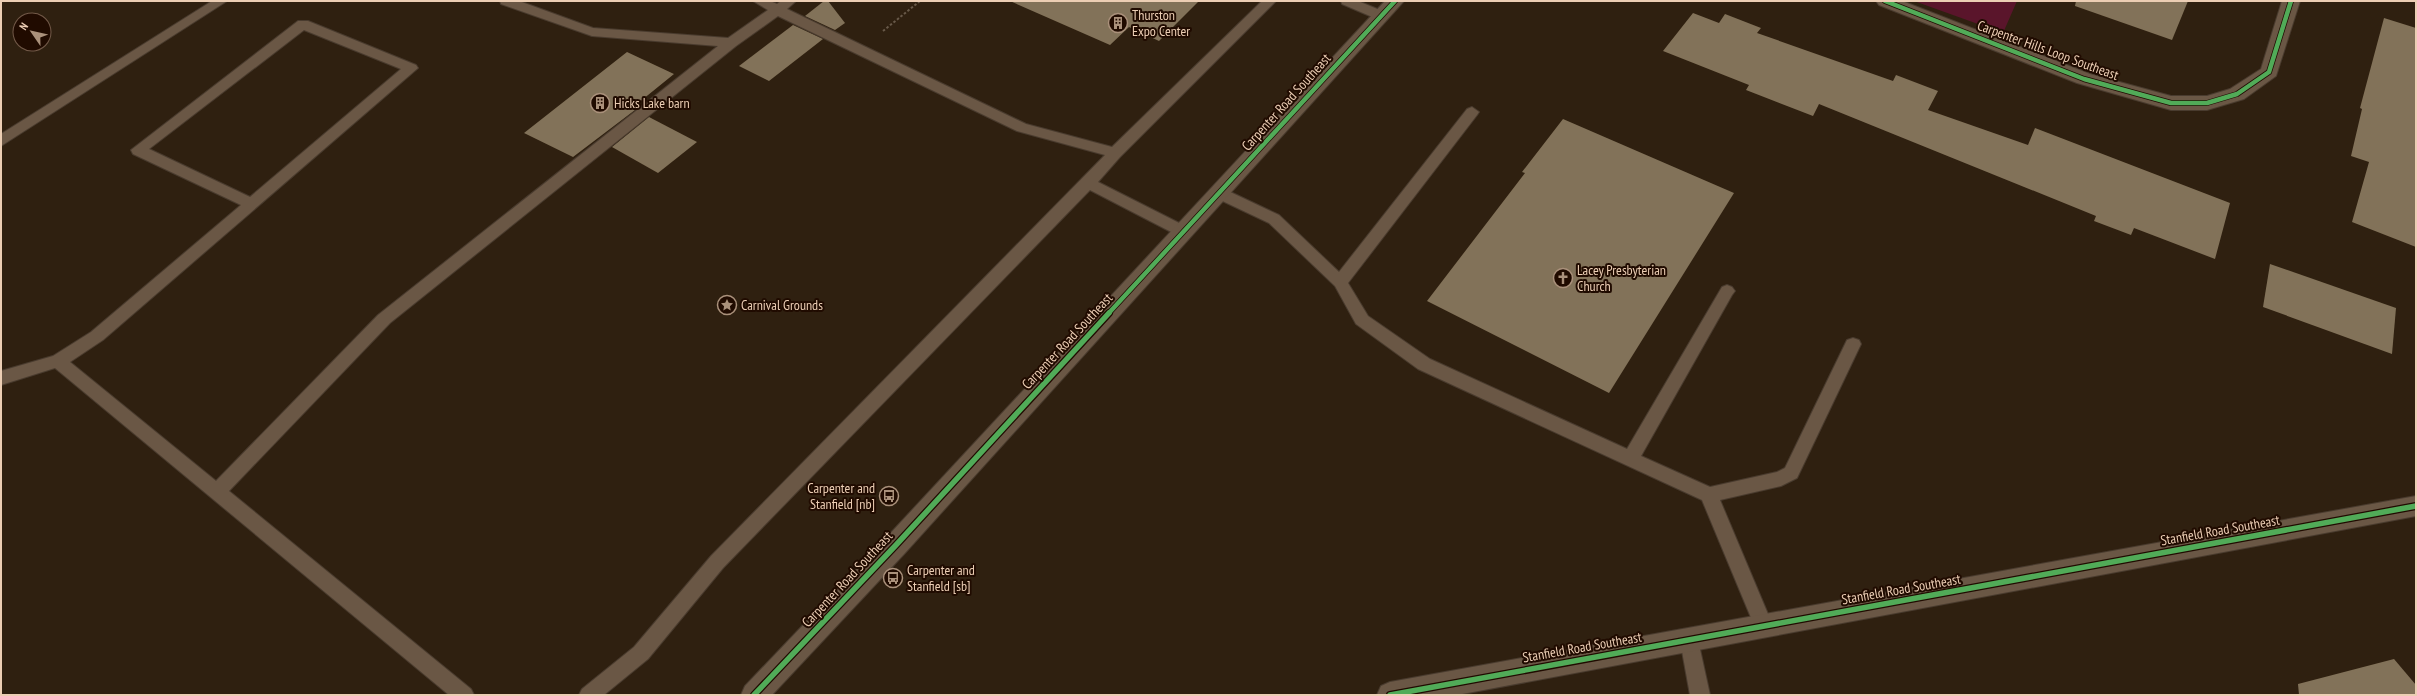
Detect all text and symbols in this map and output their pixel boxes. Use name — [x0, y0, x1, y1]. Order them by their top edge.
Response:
place label: Thurston Expo Center — [1132, 6, 1190, 40]
north arrow — [12, 12, 52, 52]
building icon: Thurston Expo Center — [1107, 12, 1129, 34]
street label: Carpenter Hills Loop Southeast — [1975, 16, 2121, 84]
text: N — [16, 20, 31, 33]
street label: Carpenter Road Southeast — [1238, 49, 1335, 154]
building icon: Hicks Lake barn — [589, 92, 611, 114]
place label: Hicks Lake barn — [614, 94, 690, 112]
place label: Lacey Presbyterian Church — [1577, 261, 1666, 295]
church icon: Lacey Presbyterian Church — [1552, 267, 1574, 289]
street label: Carpenter Road Southeast — [1018, 289, 1116, 393]
place icon: Carnival Grounds — [716, 294, 738, 316]
place label: Carnival Grounds — [741, 296, 823, 314]
place label: Carpenter and Stanfield [nb] — [807, 479, 875, 513]
bus stop icon: Carpenter and Stanfield [nb] — [878, 485, 900, 507]
street label: Stanfield Road Southeast — [2159, 511, 2281, 549]
street label: Carpenter Road Southeast — [798, 527, 896, 631]
place label: Carpenter and Stanfield [sb] — [907, 561, 975, 595]
bus stop icon: Carpenter and Stanfield [sb] — [882, 567, 904, 589]
street label: Stanfield Road Southeast — [1840, 570, 1962, 608]
street label: Stanfield Road Southeast — [1521, 628, 1643, 666]

